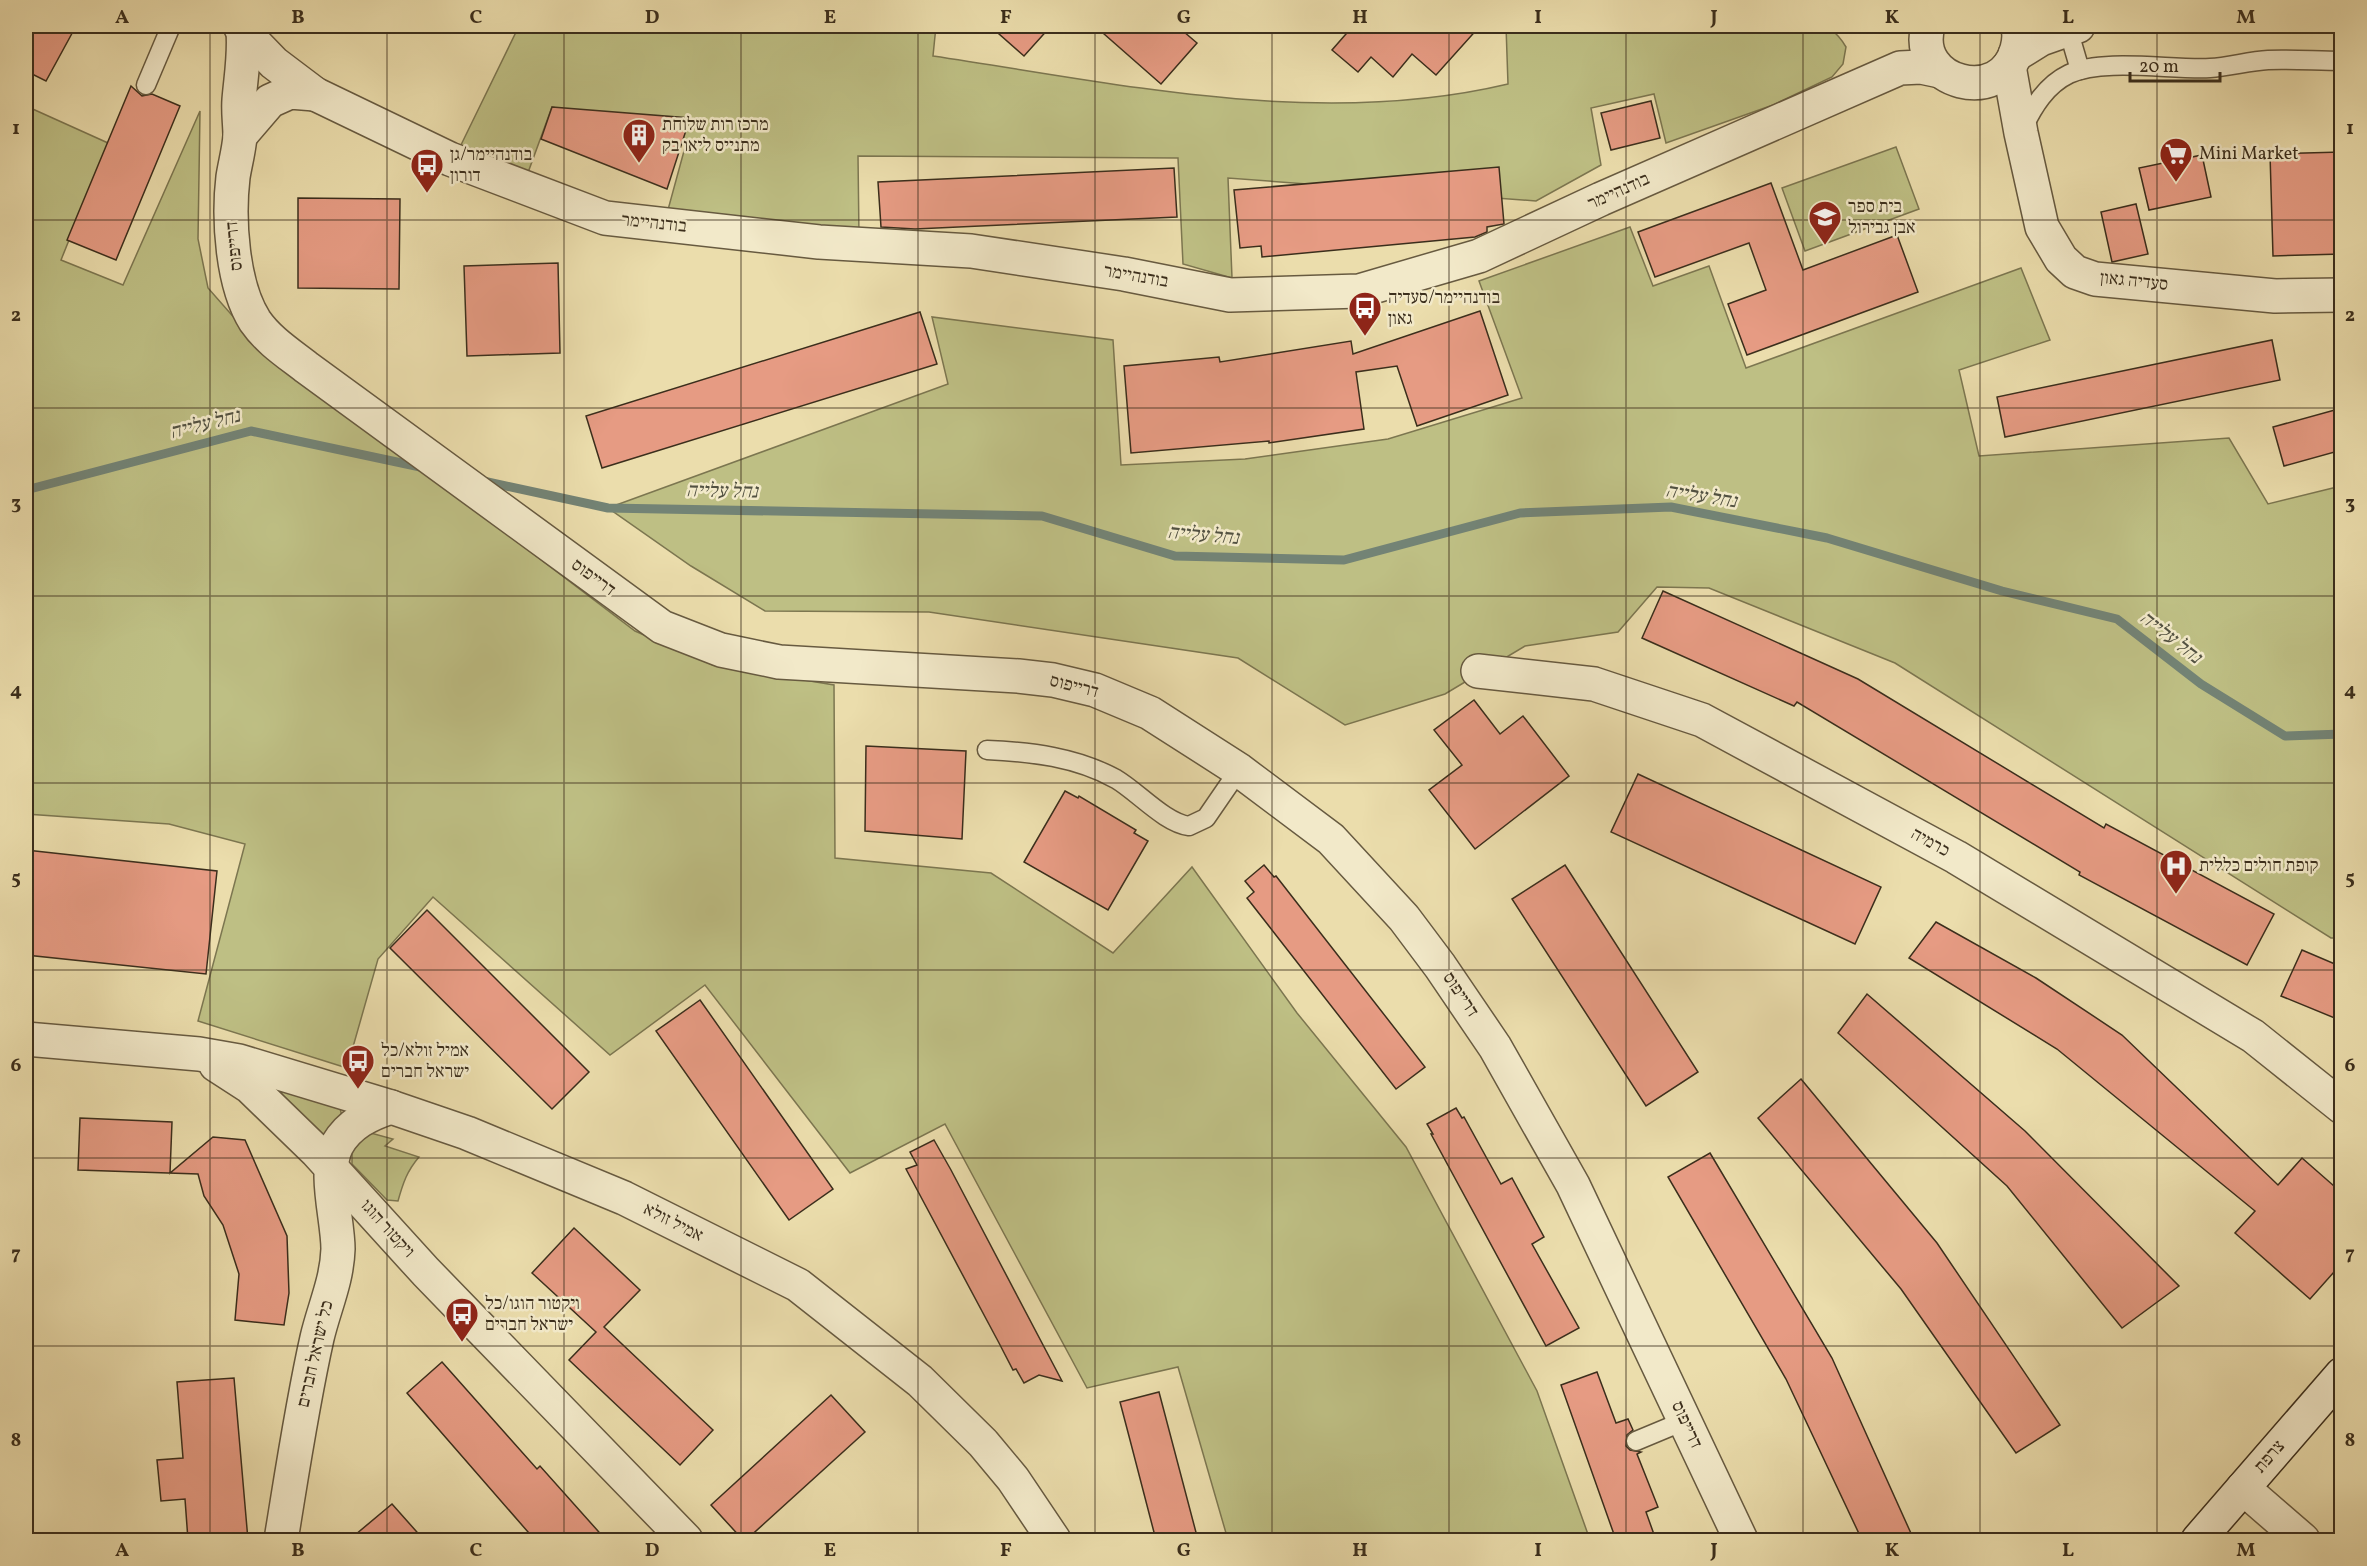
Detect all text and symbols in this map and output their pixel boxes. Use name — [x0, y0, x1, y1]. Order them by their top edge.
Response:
text: A — [115, 4, 129, 32]
text: B — [291, 4, 305, 32]
text: C — [470, 4, 483, 32]
text: D — [645, 4, 659, 32]
text: E — [824, 4, 836, 32]
text: F — [1000, 4, 1012, 32]
text: G — [1177, 4, 1191, 32]
text: H — [1352, 4, 1368, 32]
text: I — [1534, 4, 1542, 32]
text: J — [1709, 4, 1718, 32]
text: K — [1885, 4, 1900, 32]
text: L — [2062, 4, 2074, 32]
text: M — [2236, 4, 2256, 32]
scale bar — [2130, 45, 2220, 83]
text: 20 m — [2139, 55, 2179, 80]
place label: מרכז רות שלוחת מתנייס ליאו בק — [662, 113, 769, 159]
text: 1 — [12, 115, 20, 143]
text: 1 — [2346, 115, 2354, 143]
building icon: מרכז רות שלוחת מתנייס ליאו בק — [621, 117, 657, 164]
supermarket icon: Mini Market — [2158, 136, 2194, 183]
place label: Mini Market — [2199, 142, 2299, 167]
place label: בודנהיימר/גן דורון — [450, 143, 533, 189]
bus stop icon: בודנהיימר/גן דורון — [409, 147, 445, 194]
street label: בודנהיימר — [1584, 167, 1654, 217]
place label: בית ספר אבן גבירול — [1848, 195, 1916, 241]
school or university icon: בית ספר אבן גבירול — [1807, 199, 1843, 246]
street label: בודנהיימר — [620, 208, 688, 240]
street label: דרייפוס — [220, 220, 250, 272]
street label: בודנהיימר — [1102, 259, 1171, 295]
street label: סעדיה גאון — [2099, 266, 2169, 298]
place label: בודנהיימר/סעדיה גאון — [1388, 286, 1501, 332]
bus stop icon: בודנהיימר/סעדיה גאון — [1347, 290, 1383, 337]
text: 2 — [11, 302, 21, 330]
text: 2 — [2345, 302, 2355, 330]
water label: נחל עלייה — [167, 402, 244, 447]
water label: נחל עלייה — [686, 477, 759, 507]
water label: נחל עלייה — [1663, 478, 1740, 517]
text: 3 — [11, 490, 21, 518]
text: 3 — [2345, 490, 2355, 518]
water label: נחל עלייה — [1166, 519, 1241, 553]
street label: דרייפוס — [566, 553, 620, 603]
water label: נחל עלייה — [2133, 605, 2208, 672]
street label: דרייפוס — [1047, 669, 1101, 705]
text: 4 — [10, 677, 22, 705]
text: 4 — [2344, 677, 2356, 705]
street label: כרמיה — [1906, 822, 1954, 864]
hospital icon: קופת חולים כללית — [2158, 848, 2194, 895]
place label: קופת חולים כללית — [2199, 854, 2319, 879]
text: 5 — [11, 865, 21, 893]
text: 5 — [2345, 865, 2355, 893]
street label: דרייפוס — [1436, 967, 1484, 1023]
place label: אמיל זולא/כל ישראל חברים — [381, 1039, 469, 1085]
bus stop icon: אמיל זולא/כל ישראל חברים — [340, 1043, 376, 1090]
text: 6 — [11, 1052, 22, 1080]
text: 6 — [2345, 1052, 2356, 1080]
street label: ויקטור הוגו — [354, 1194, 420, 1264]
street label: אמיל זולא — [639, 1197, 707, 1249]
text: 7 — [11, 1240, 21, 1268]
text: 7 — [2345, 1240, 2355, 1268]
place label: ויקטור הוגו/כל ישראל חברים — [485, 1292, 580, 1338]
bus stop icon: ויקטור הוגו/כל ישראל חברים — [444, 1296, 480, 1343]
street label: כל ישראל חברים — [292, 1298, 340, 1410]
street label: דרייפוס — [1664, 1397, 1708, 1453]
text: 8 — [11, 1427, 21, 1455]
text: 8 — [2345, 1427, 2355, 1455]
street label: צרפת — [2249, 1435, 2291, 1479]
text: A — [115, 1537, 129, 1565]
text: B — [291, 1537, 305, 1565]
text: C — [470, 1537, 483, 1565]
text: D — [645, 1537, 659, 1565]
text: E — [824, 1537, 836, 1565]
text: F — [1000, 1537, 1012, 1565]
text: G — [1177, 1537, 1191, 1565]
text: H — [1352, 1537, 1368, 1565]
text: I — [1534, 1537, 1542, 1565]
text: J — [1709, 1537, 1718, 1565]
text: K — [1885, 1537, 1900, 1565]
text: L — [2062, 1537, 2074, 1565]
text: M — [2236, 1537, 2256, 1565]

